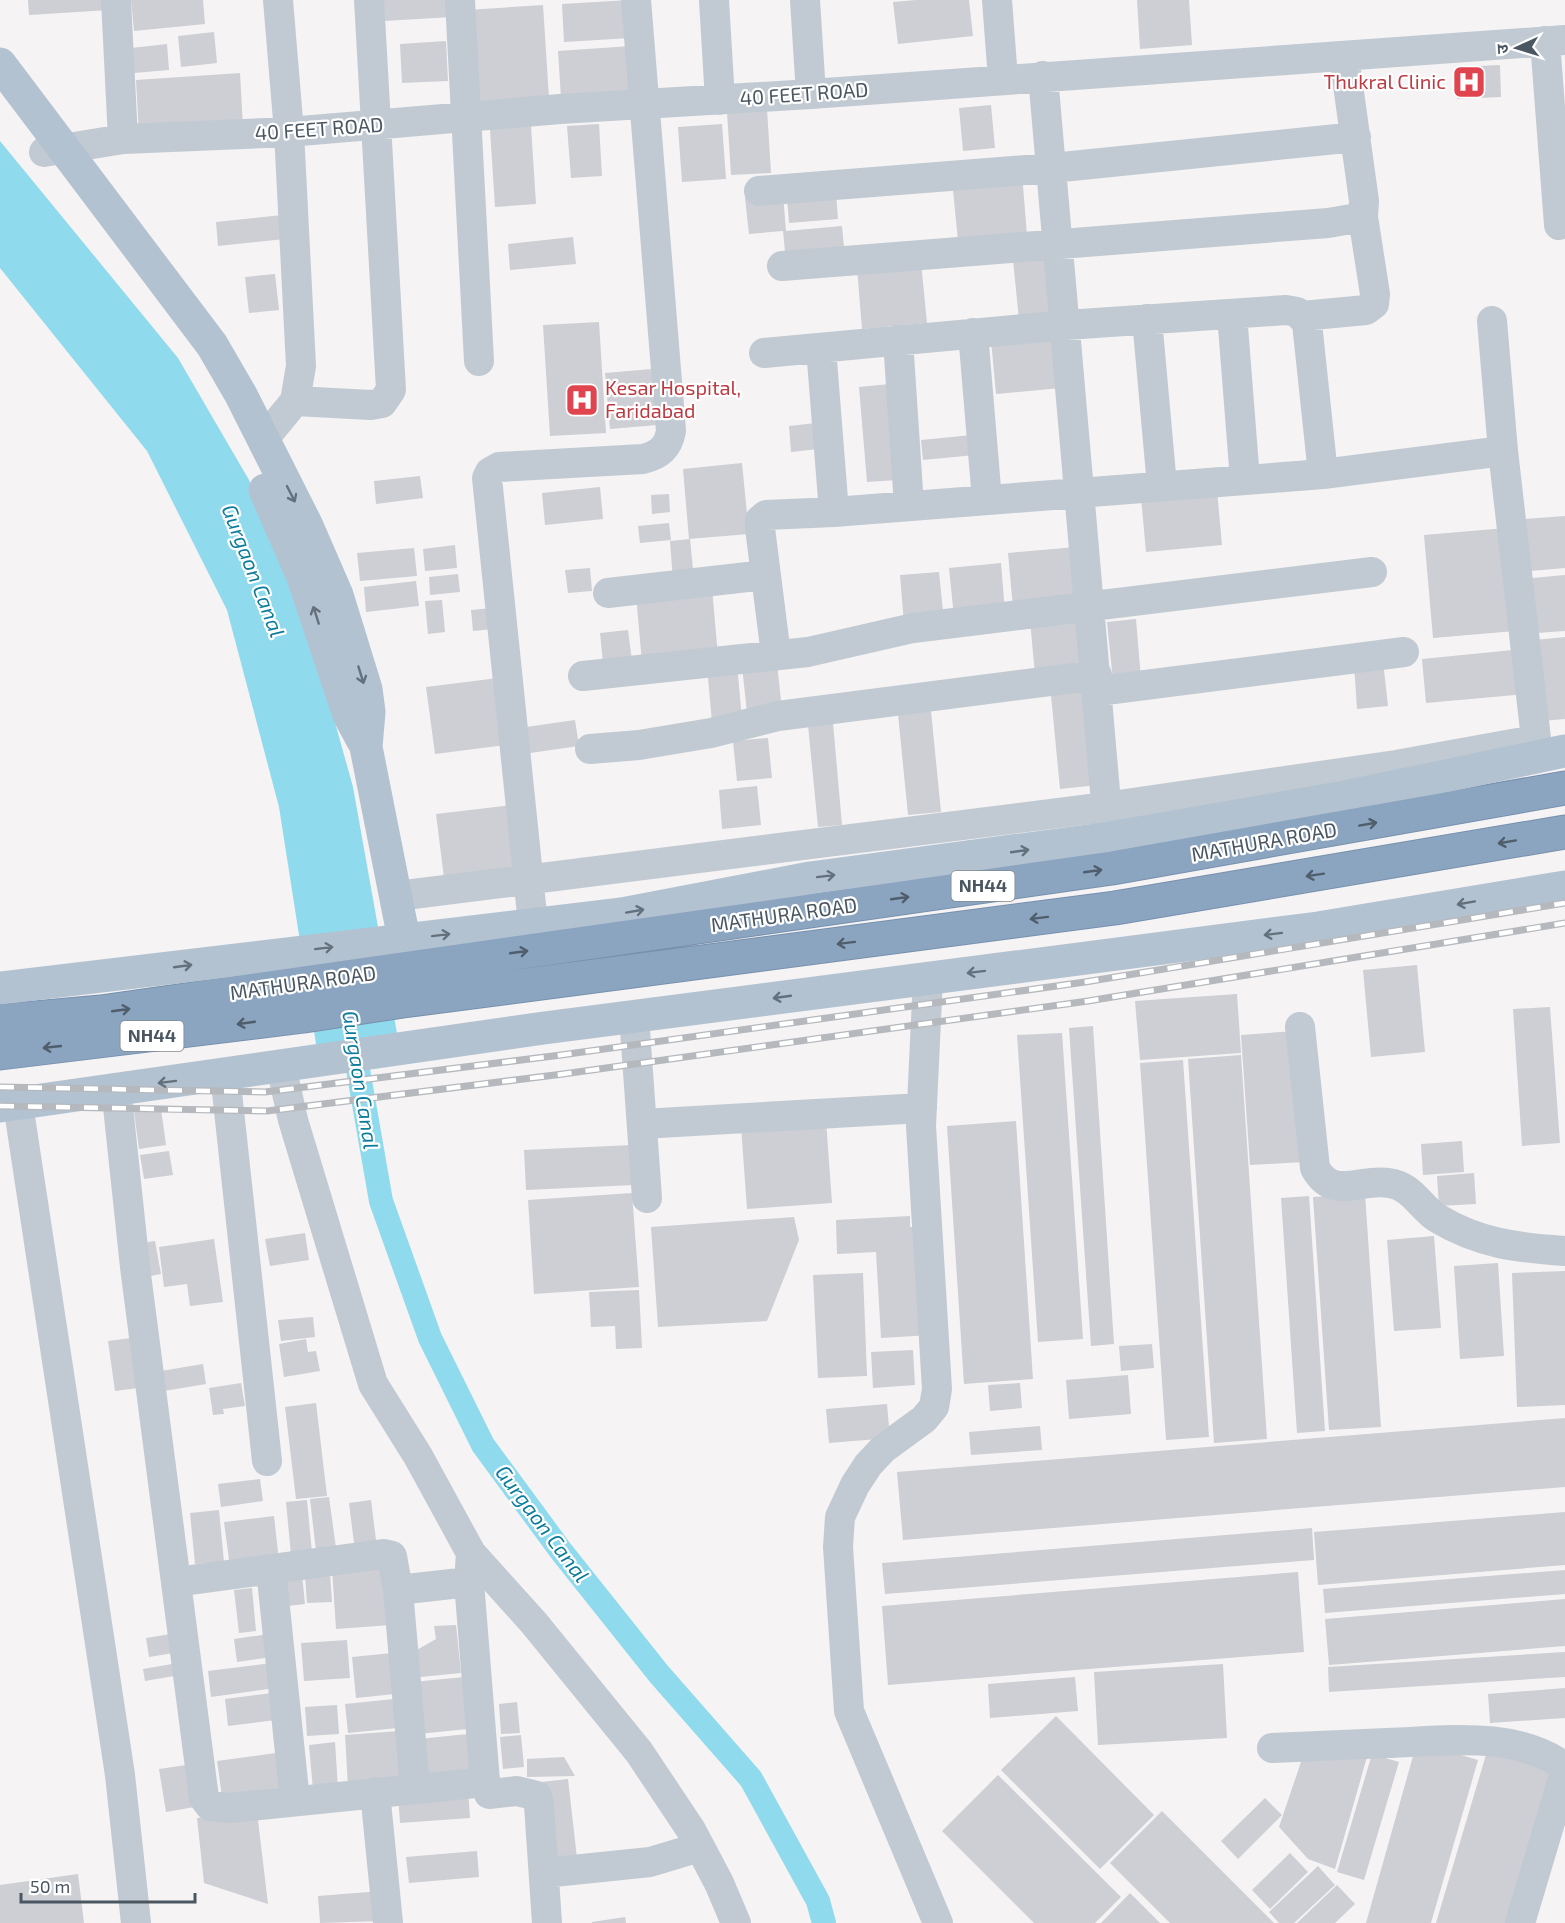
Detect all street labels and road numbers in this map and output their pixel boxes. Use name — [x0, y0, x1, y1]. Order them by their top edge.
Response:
street label: 40 FEET ROAD — [739, 77, 869, 109]
street label: 40 FEET ROAD — [254, 112, 384, 144]
street label: MATHURA ROAD — [1189, 816, 1338, 866]
road number: NH44 — [952, 871, 1014, 901]
street label: MATHURA ROAD — [709, 892, 858, 936]
street label: MATHURA ROAD — [228, 960, 377, 1004]
road number: NH44 — [120, 1021, 184, 1051]

